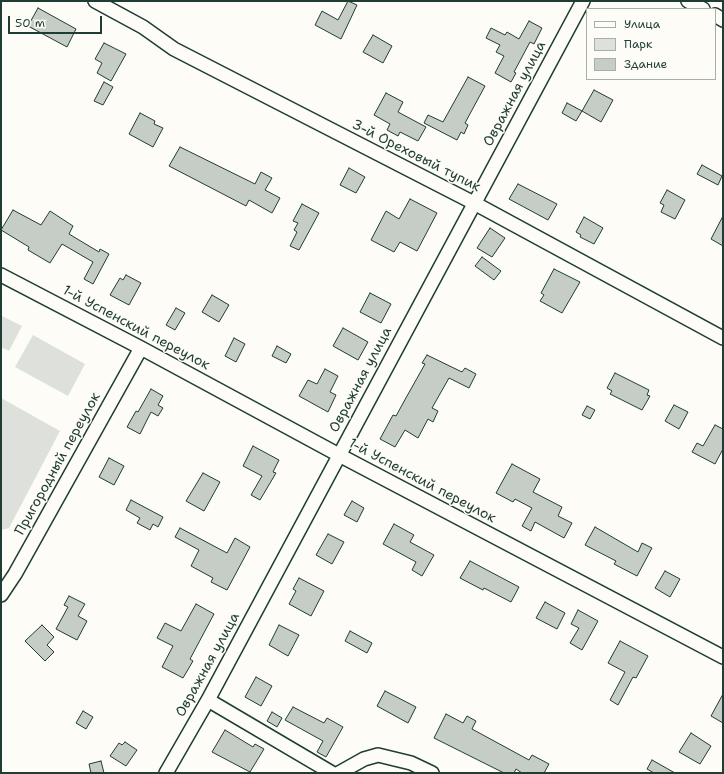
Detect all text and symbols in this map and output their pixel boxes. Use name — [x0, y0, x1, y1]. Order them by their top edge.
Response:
scale bar — [10, 8, 104, 34]
legend — [586, 8, 716, 80]
text: 50 m — [15, 15, 45, 31]
text: Улица — [624, 16, 660, 32]
text: Парк — [624, 36, 652, 52]
street label: Овражная улица — [480, 39, 550, 149]
text: Здание — [624, 56, 667, 72]
street label: 3-й Ореховый тупик — [349, 116, 483, 196]
street label: 1-й Успенский переулок — [60, 282, 212, 374]
street label: Овражная улица — [326, 325, 396, 435]
street label: Пригородный переулок — [12, 390, 104, 538]
street label: 1-й Успенский переулок — [346, 435, 498, 527]
street label: Овражная улица — [172, 610, 244, 720]

